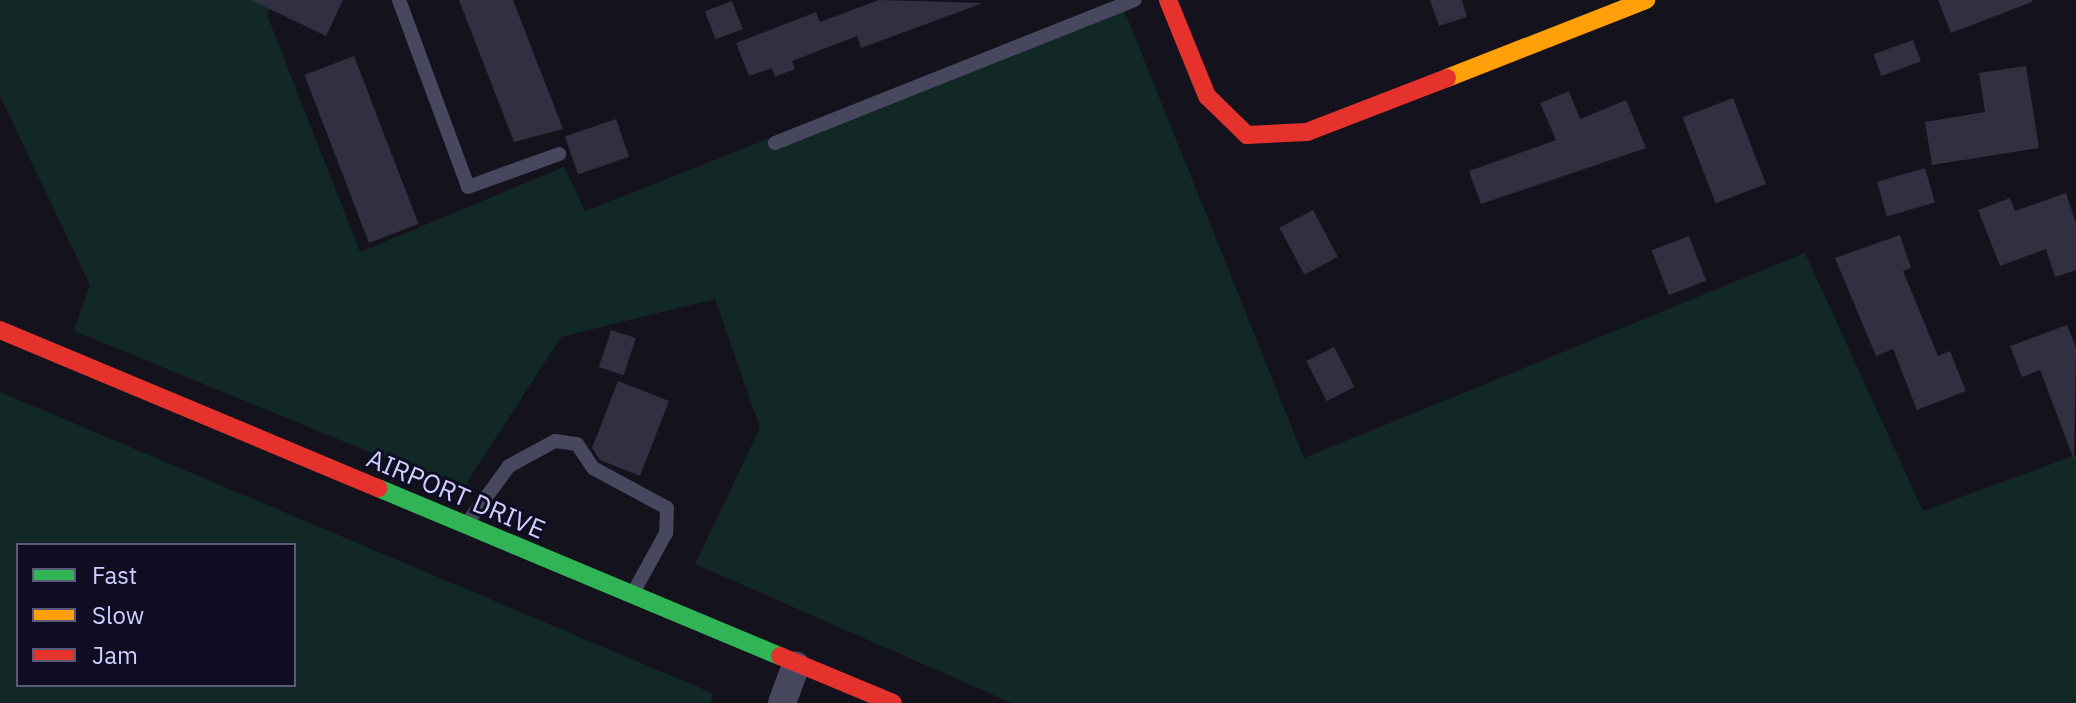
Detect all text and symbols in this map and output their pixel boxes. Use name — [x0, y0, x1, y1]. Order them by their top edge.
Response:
street label: AIRPORT DRIVE — [362, 442, 550, 546]
legend — [16, 543, 296, 687]
text: Fast — [92, 559, 137, 591]
text: Slow — [92, 599, 144, 631]
text: Jam — [92, 639, 138, 671]

